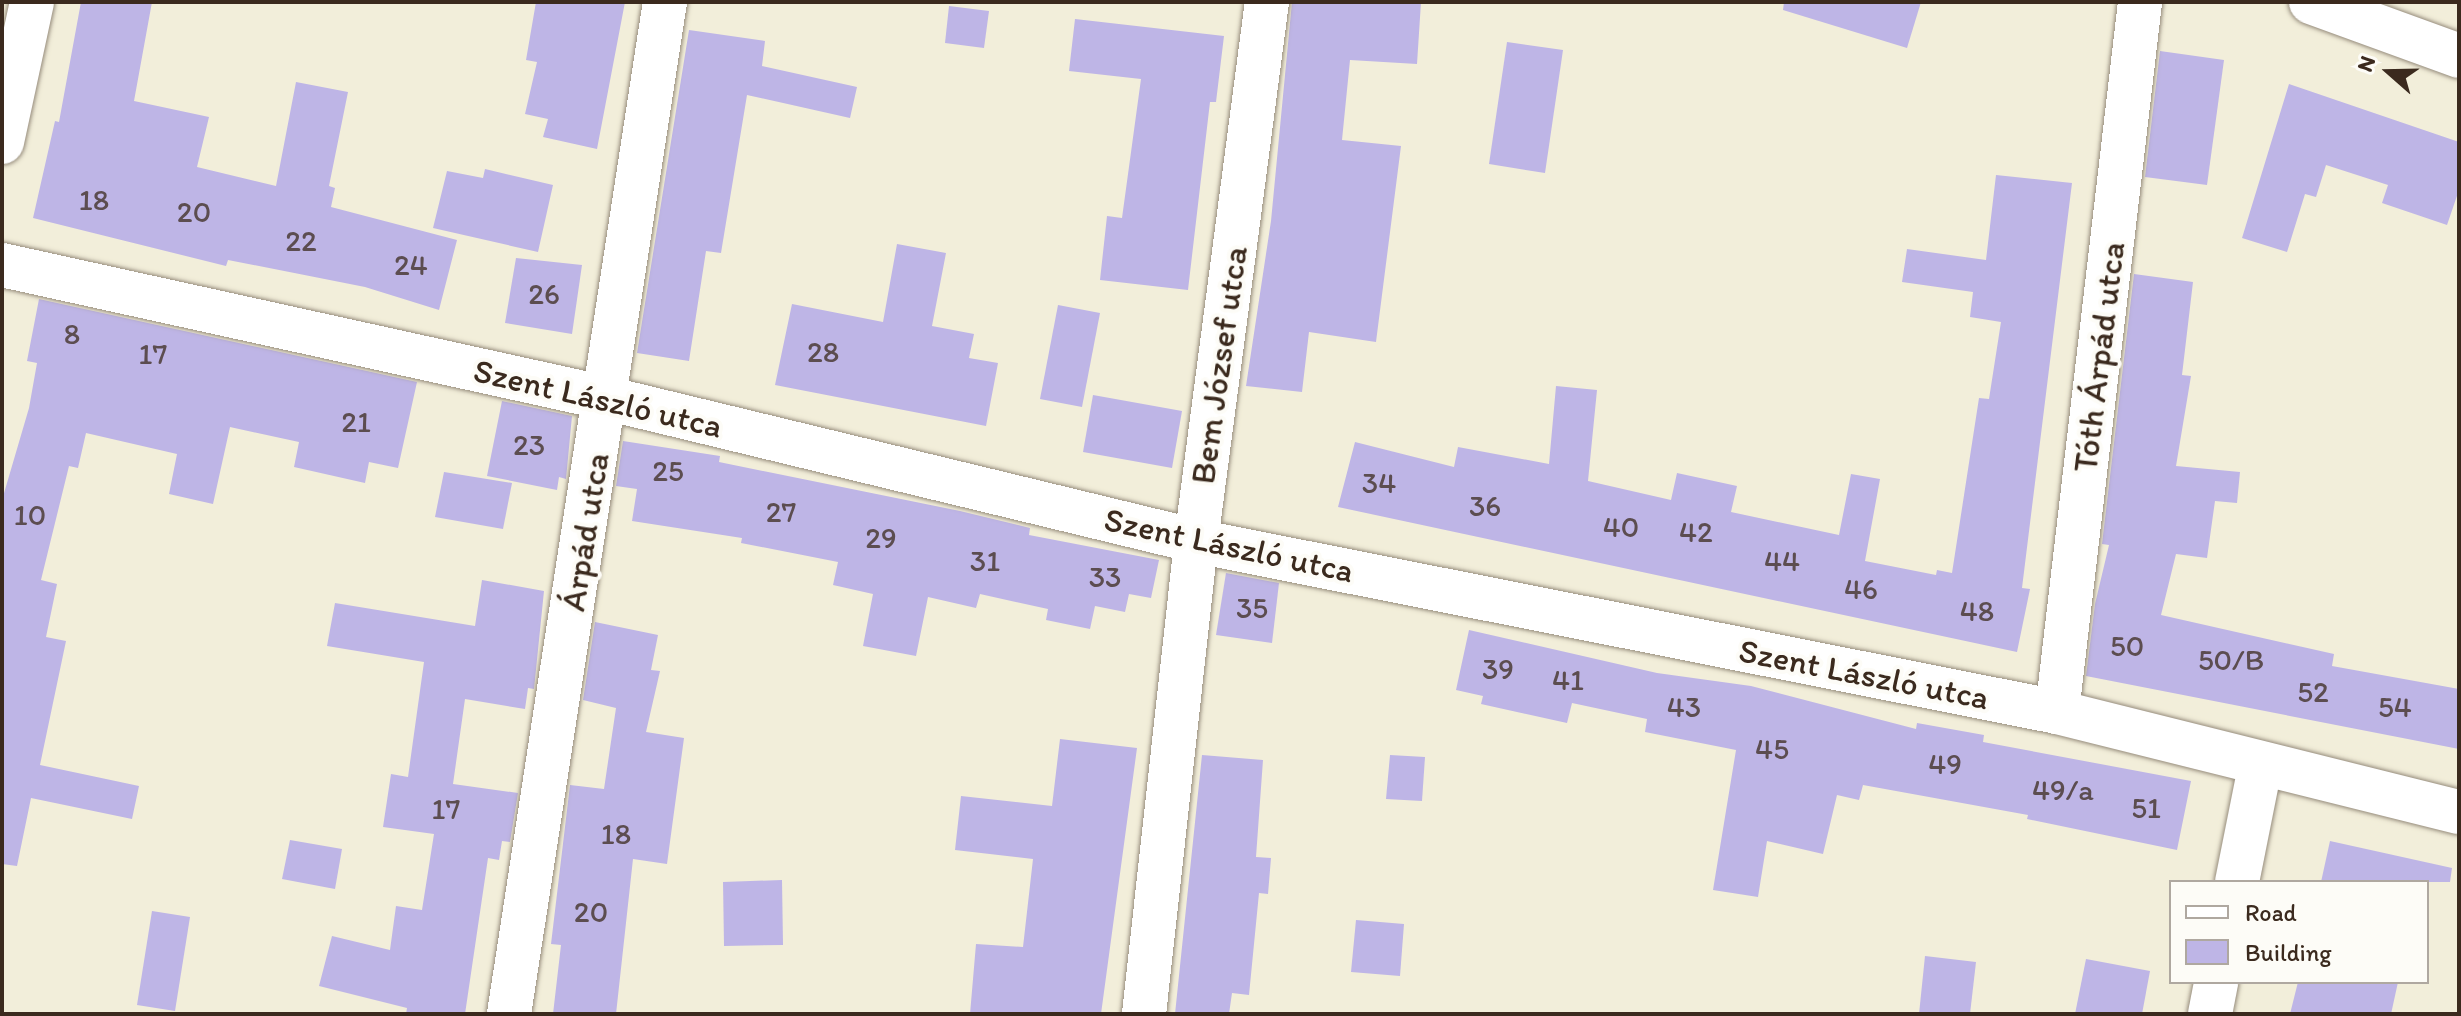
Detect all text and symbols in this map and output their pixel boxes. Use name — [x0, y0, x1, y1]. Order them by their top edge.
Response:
north arrow — [2349, 32, 2429, 112]
text: N — [2351, 52, 2381, 75]
house number: 18 — [79, 182, 109, 218]
house number: 20 — [177, 194, 211, 230]
house number: 22 — [285, 223, 317, 259]
street label: Tóth Árpád utca — [2065, 240, 2133, 474]
street label: Bem József utca — [1182, 244, 1256, 486]
house number: 24 — [394, 247, 428, 283]
house number: 26 — [528, 276, 560, 312]
house number: 8 — [64, 316, 80, 352]
house number: 28 — [807, 334, 839, 370]
house number: 17 — [139, 336, 167, 372]
street label: Szent László utca — [470, 350, 726, 446]
house number: 21 — [341, 404, 371, 440]
house number: 23 — [513, 427, 545, 463]
street label: Árpád utca — [552, 450, 618, 614]
house number: 25 — [652, 453, 684, 489]
house number: 34 — [1362, 465, 1396, 501]
house number: 36 — [1469, 488, 1501, 524]
house number: 27 — [766, 494, 796, 530]
house number: 10 — [14, 497, 46, 533]
street label: Szent László utca — [1101, 499, 1357, 591]
house number: 40 — [1603, 509, 1639, 545]
house number: 42 — [1679, 514, 1713, 550]
house number: 29 — [865, 520, 897, 556]
house number: 31 — [970, 543, 1000, 579]
house number: 44 — [1764, 543, 1800, 579]
house number: 33 — [1089, 559, 1121, 595]
house number: 46 — [1844, 571, 1878, 607]
house number: 35 — [1236, 590, 1268, 626]
house number: 48 — [1960, 593, 1994, 629]
house number: 50 — [2110, 628, 2144, 664]
street label: Szent László utca — [1736, 630, 1992, 718]
house number: 50/B — [2198, 642, 2264, 678]
house number: 39 — [1482, 651, 1514, 687]
house number: 41 — [1552, 662, 1584, 698]
house number: 52 — [2297, 674, 2329, 710]
house number: 43 — [1667, 689, 1701, 725]
house number: 54 — [2378, 689, 2412, 725]
house number: 45 — [1755, 731, 1789, 767]
house number: 49 — [1928, 746, 1962, 782]
house number: 49/a — [2032, 772, 2094, 808]
house number: 51 — [2131, 790, 2161, 826]
house number: 17 — [432, 791, 460, 827]
house number: 18 — [601, 816, 631, 852]
legend — [2169, 880, 2429, 984]
house number: 20 — [574, 894, 608, 930]
text: Road — [2245, 898, 2297, 927]
text: Building — [2245, 938, 2332, 967]

